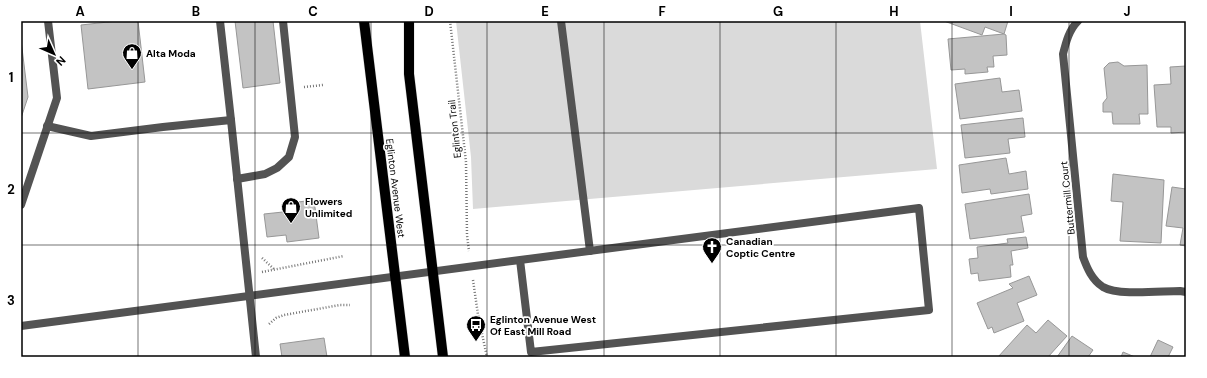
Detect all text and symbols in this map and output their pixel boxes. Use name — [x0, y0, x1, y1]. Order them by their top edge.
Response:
text: A — [75, 3, 85, 20]
text: B — [192, 3, 200, 20]
text: C — [308, 3, 318, 20]
text: D — [424, 3, 434, 20]
text: E — [541, 3, 549, 20]
text: F — [658, 3, 666, 20]
text: G — [773, 3, 783, 20]
text: H — [889, 3, 899, 20]
text: I — [1009, 3, 1013, 20]
text: J — [1123, 3, 1131, 20]
north arrow — [34, 34, 74, 74]
shop icon: Alta Moda — [121, 42, 143, 70]
place label: Alta Moda — [146, 47, 196, 60]
text: N — [53, 53, 69, 69]
text: 1 — [9, 69, 13, 86]
street label: Eglinton Trail — [445, 99, 464, 159]
street label: Eglinton Avenue West — [383, 138, 408, 239]
street label: Buttermill Court — [1057, 161, 1078, 235]
text: 2 — [7, 181, 15, 198]
place label: Flowers Unlimited — [305, 195, 352, 220]
shop icon: Flowers Unlimited — [280, 196, 302, 224]
place label: Canadian Coptic Centre — [726, 235, 795, 260]
church icon: Canadian Coptic Centre — [701, 236, 723, 264]
text: 3 — [7, 292, 15, 309]
place label: Eglinton Avenue West Of East Mill Road — [490, 313, 596, 338]
bus stop icon: Eglinton Avenue West Of East Mill Road — [465, 314, 487, 342]

